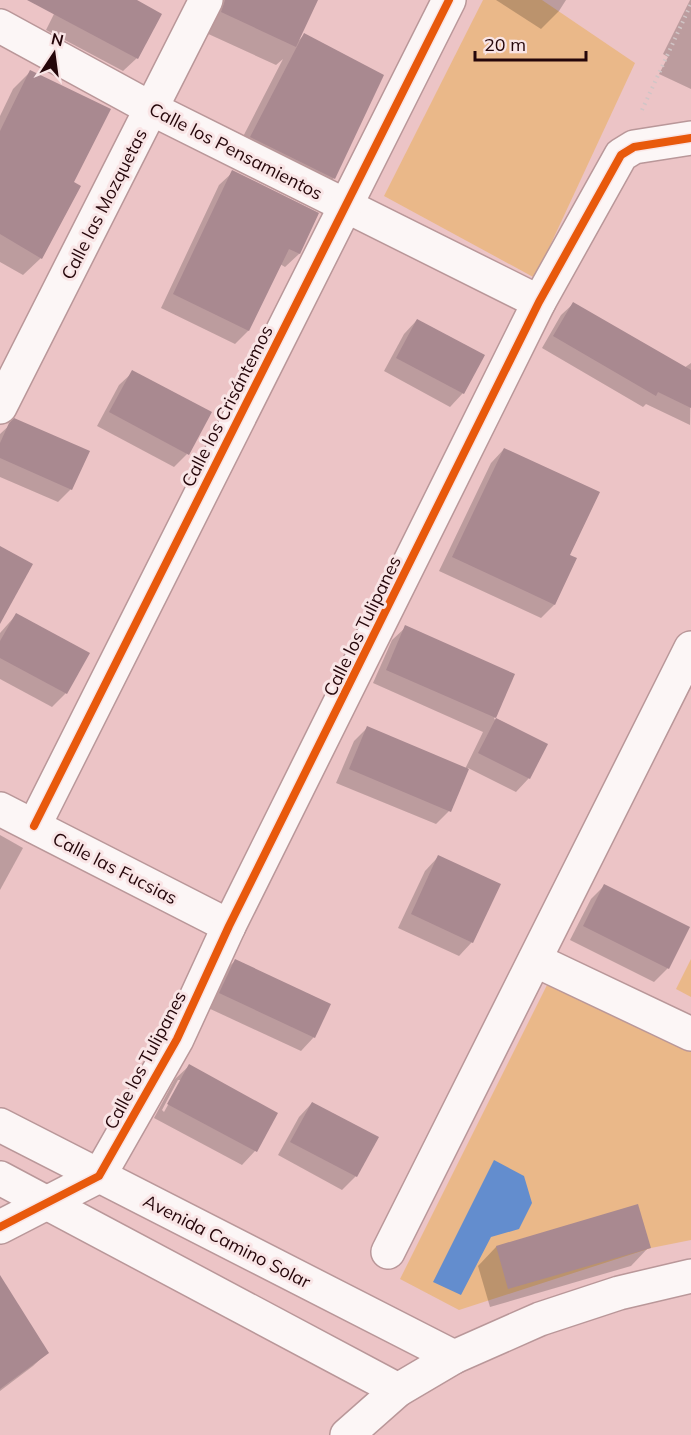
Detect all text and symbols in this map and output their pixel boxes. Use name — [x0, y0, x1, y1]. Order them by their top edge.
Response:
north arrow — [24, 24, 84, 84]
scale bar — [475, 24, 586, 62]
text: N — [49, 28, 66, 50]
text: 20 m — [484, 33, 526, 56]
street label: Calle los Pensamientos — [146, 97, 327, 205]
street label: Calle las Mozquetas — [56, 125, 152, 283]
street label: Calle los Crisántemos — [176, 321, 278, 491]
street label: Calle los Tulipanes — [318, 552, 406, 700]
street label: Calle las Fucsias — [49, 827, 181, 909]
street label: Calle los Tulipanes — [99, 987, 191, 1133]
street label: Avenida Camino Solar — [140, 1189, 315, 1293]

